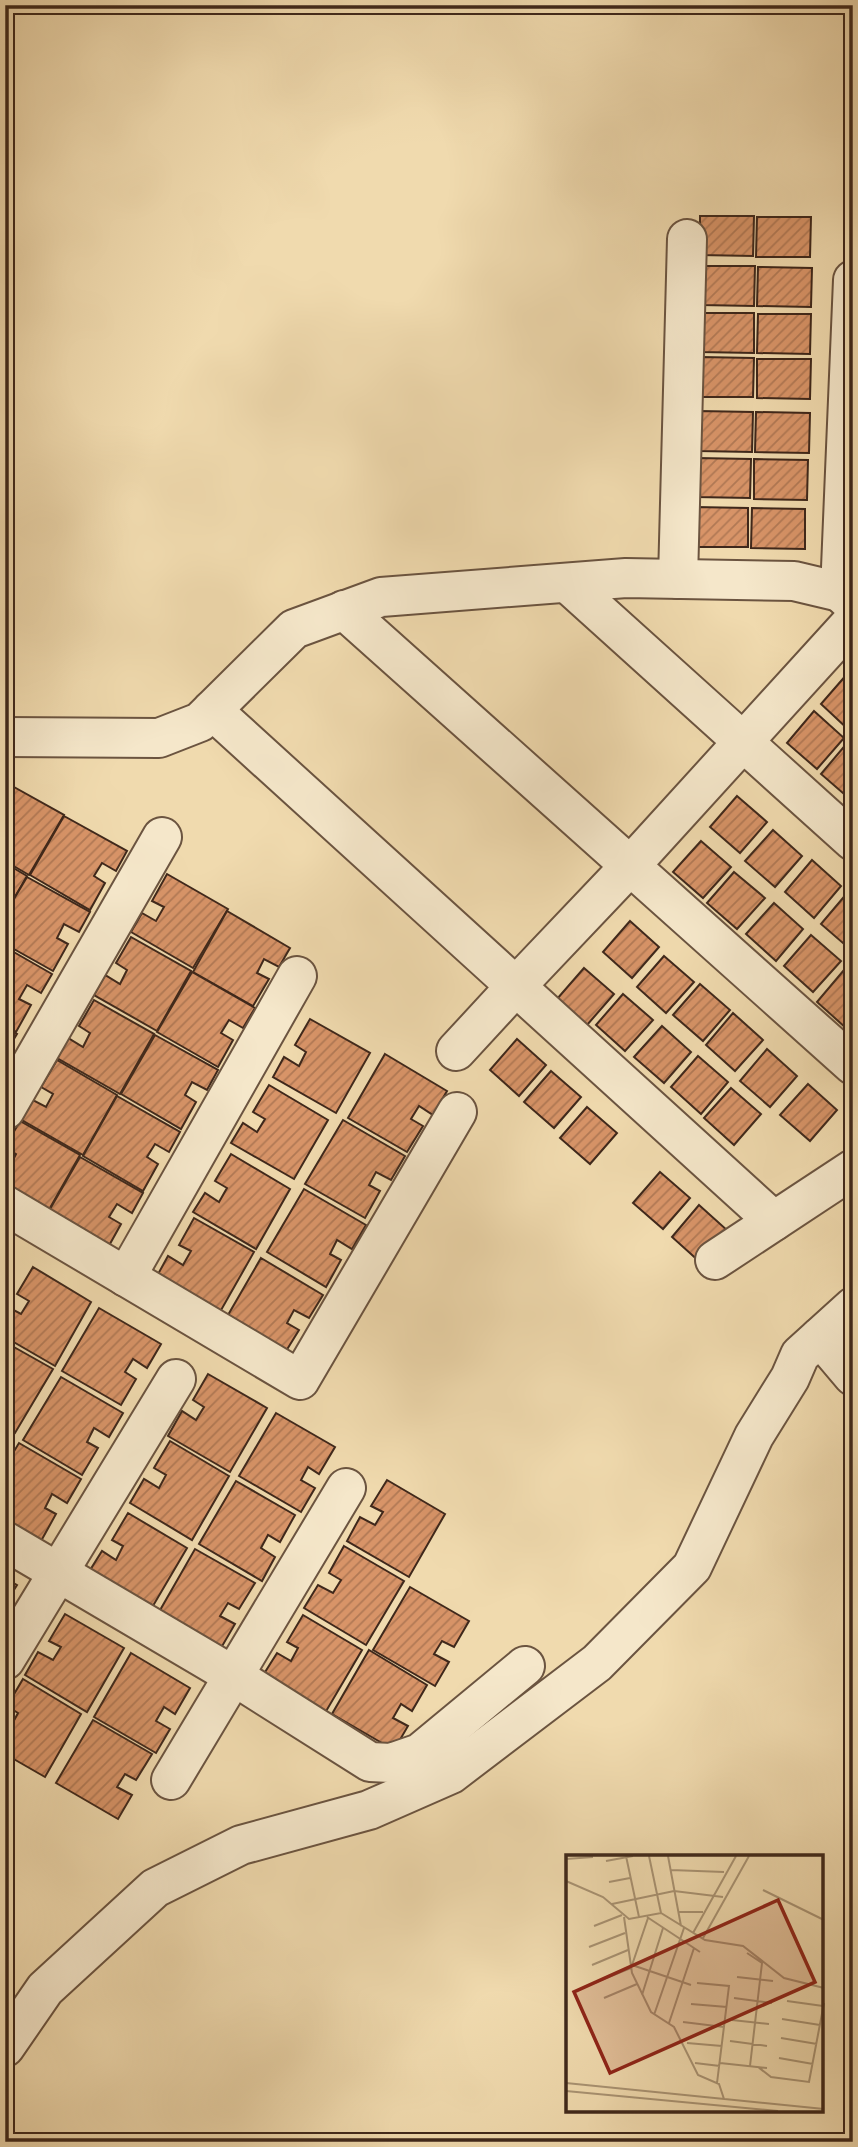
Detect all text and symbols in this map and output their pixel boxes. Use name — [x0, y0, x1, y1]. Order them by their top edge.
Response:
inset map — [566, 1855, 823, 2112]

